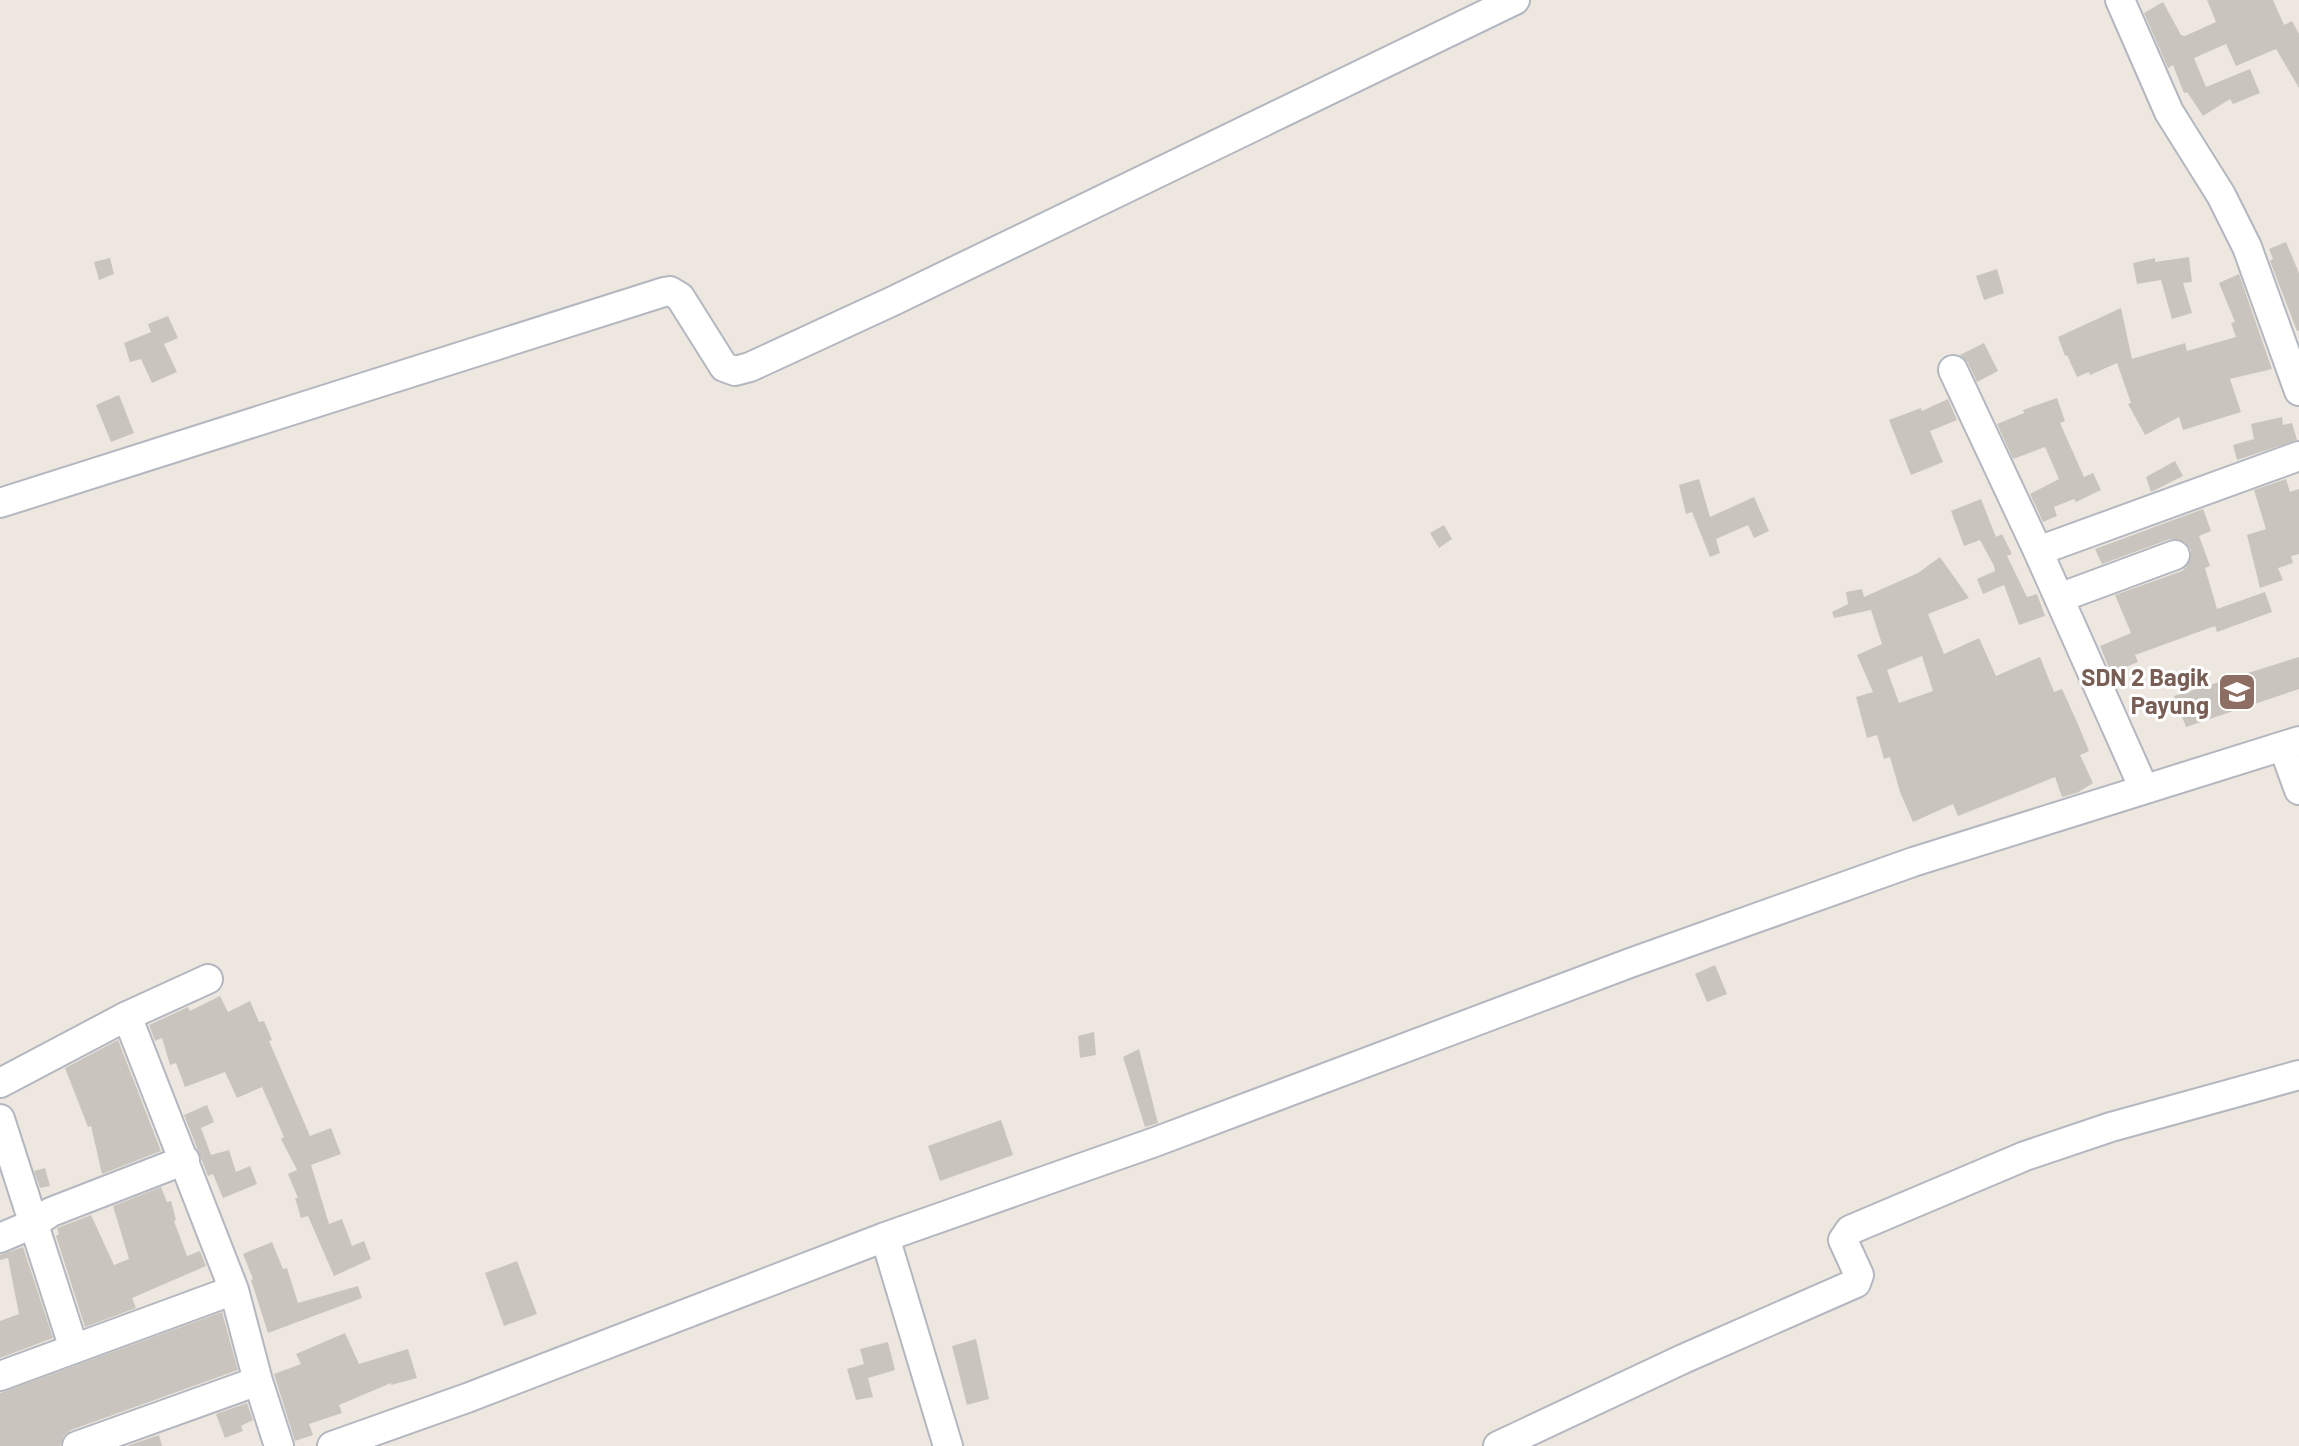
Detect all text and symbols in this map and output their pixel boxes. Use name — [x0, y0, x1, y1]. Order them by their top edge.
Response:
place label: SDN 2 Bagik Payung — [2081, 662, 2209, 719]
school or university icon: SDN 2 Bagik Payung — [2216, 671, 2258, 713]

